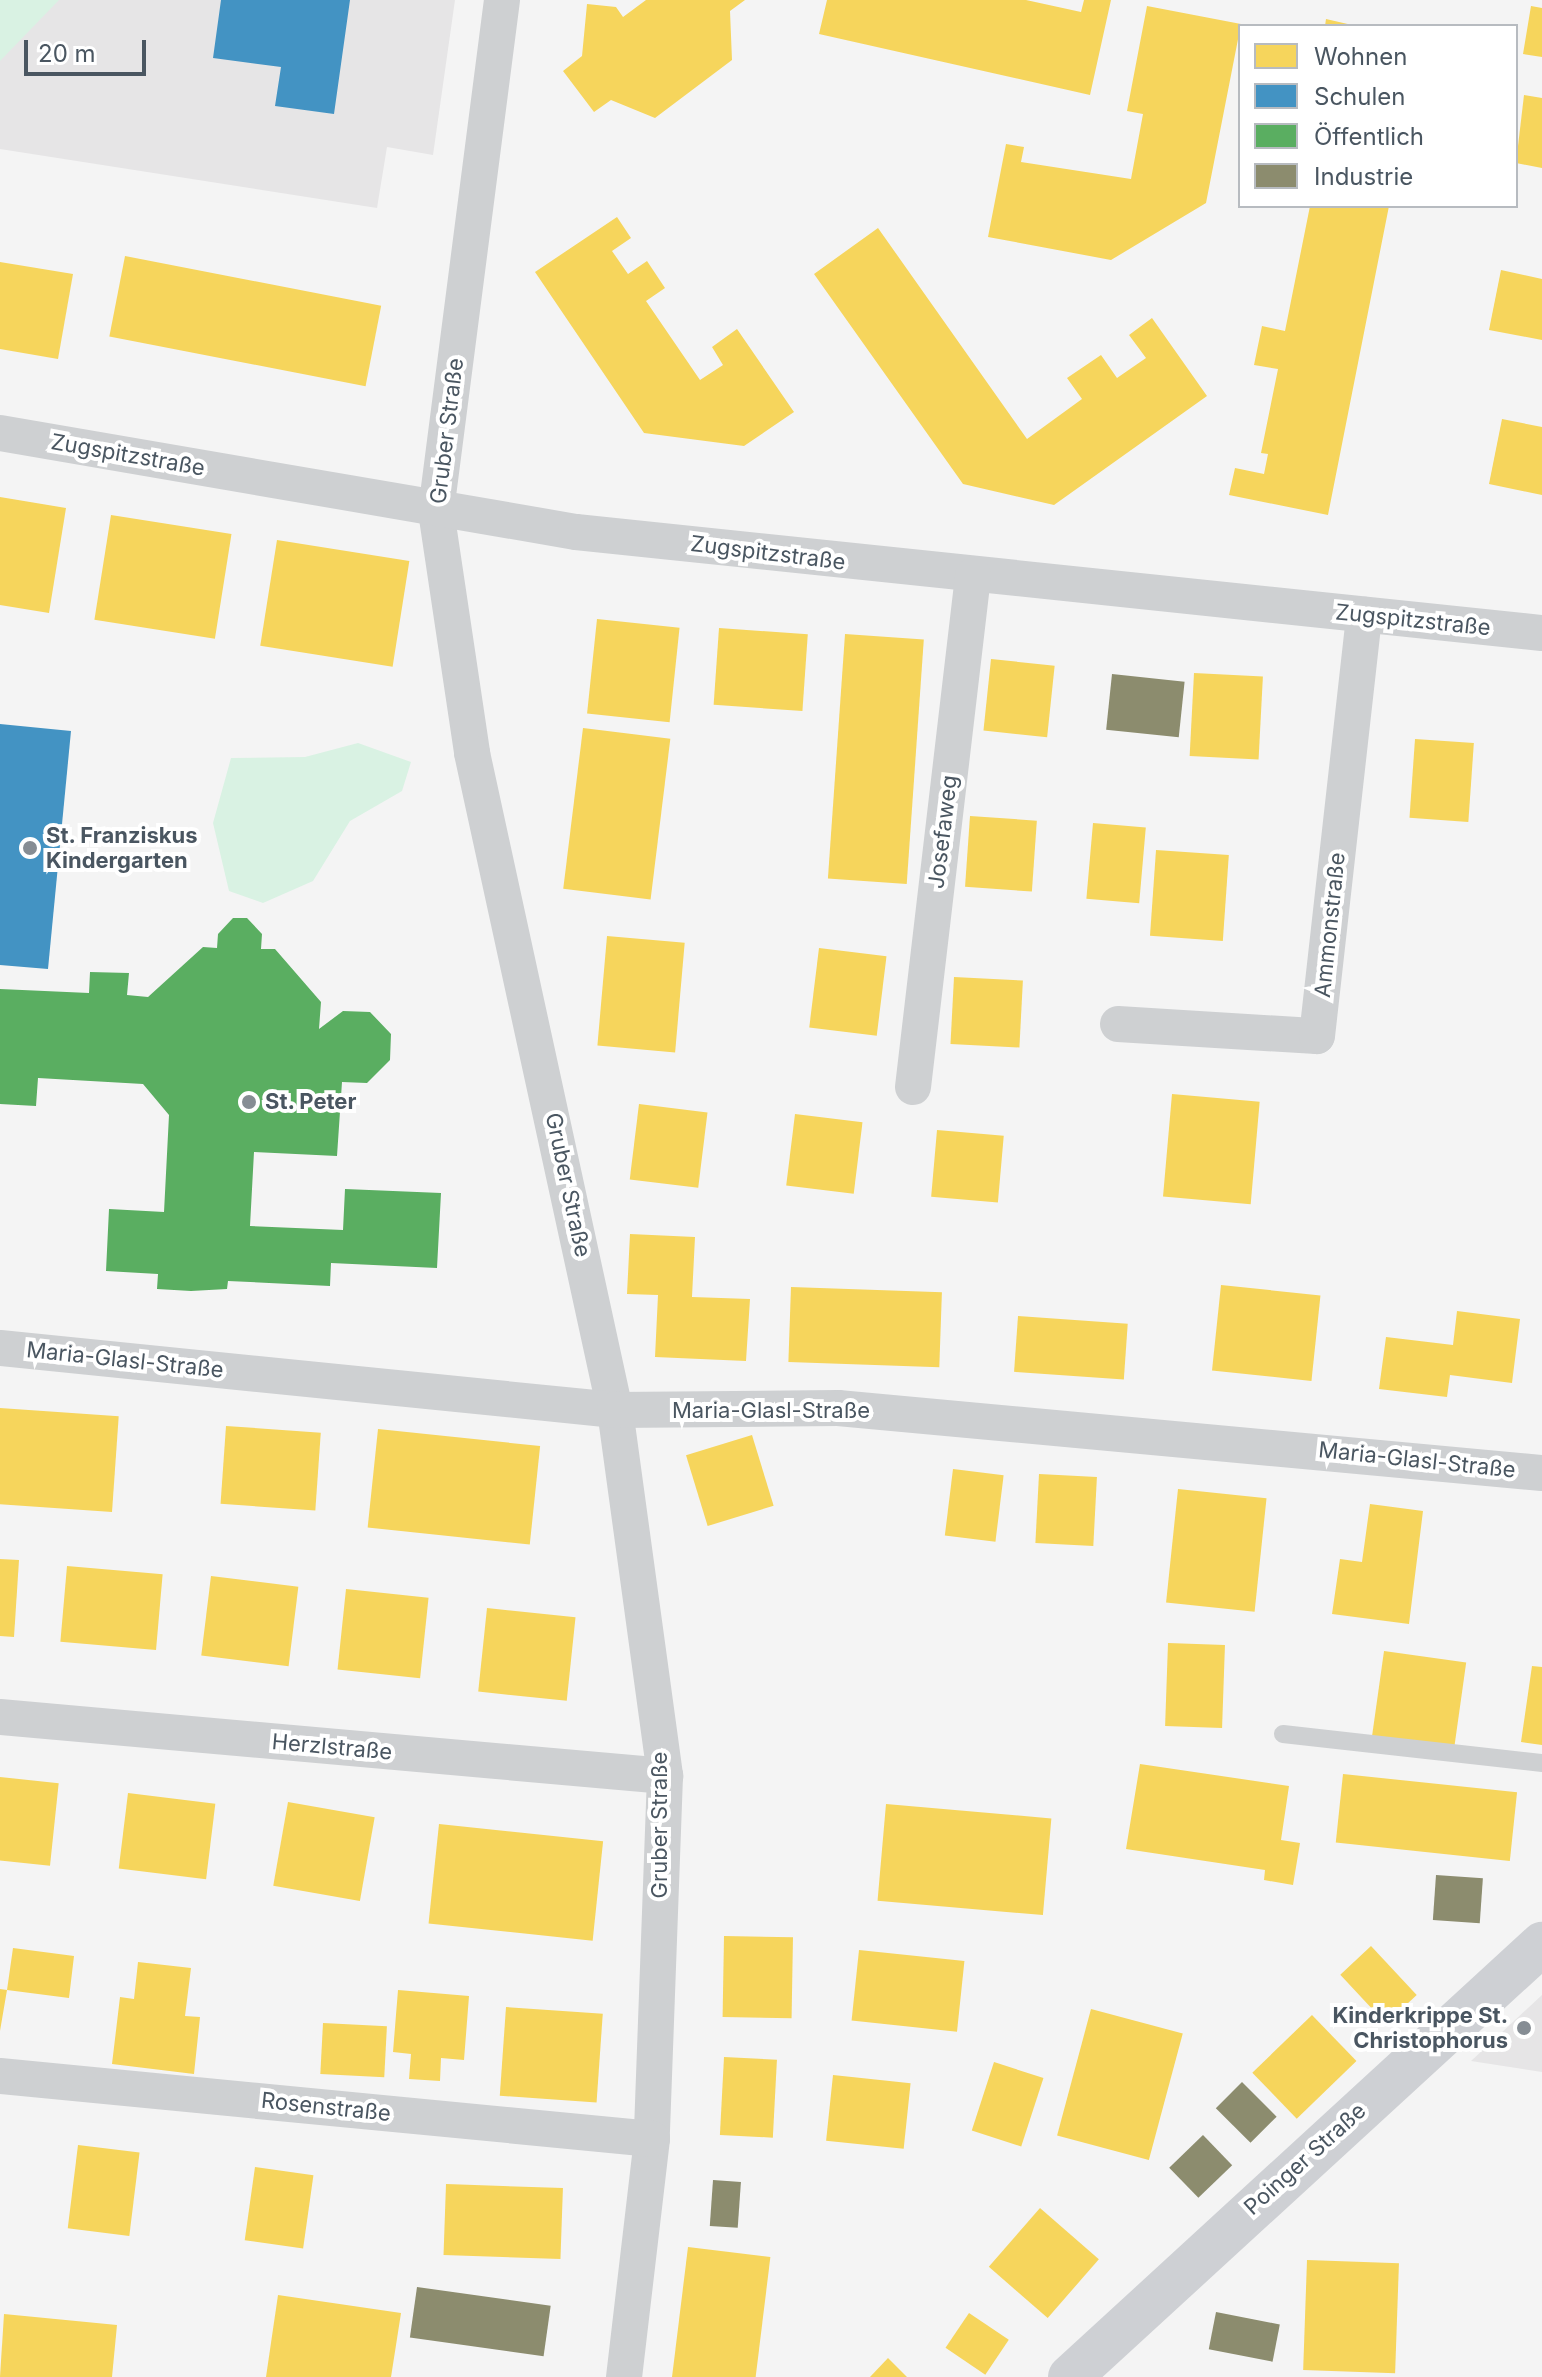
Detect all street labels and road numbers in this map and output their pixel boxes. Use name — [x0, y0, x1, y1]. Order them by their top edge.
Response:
street label: Gruber Straße — [425, 357, 469, 505]
street label: Zugspitzstraße — [49, 428, 207, 482]
street label: Zugspitzstraße — [689, 530, 847, 576]
street label: Zugspitzstraße — [1334, 599, 1492, 641]
street label: Josefaweg — [923, 774, 963, 890]
street label: Ammonstraße — [1309, 851, 1351, 999]
street label: Gruber Straße — [540, 1110, 596, 1260]
street label: Maria-Glasl-Straße — [25, 1337, 225, 1383]
street label: Maria-Glasl-Straße — [672, 1398, 870, 1424]
street label: Maria-Glasl-Straße — [1317, 1437, 1517, 1483]
street label: Herzlstraße — [271, 1729, 393, 1765]
street label: Gruber Straße — [647, 1752, 673, 1898]
street label: Rosenstraße — [260, 2087, 392, 2127]
street label: Poinger Straße — [1239, 2097, 1371, 2221]

